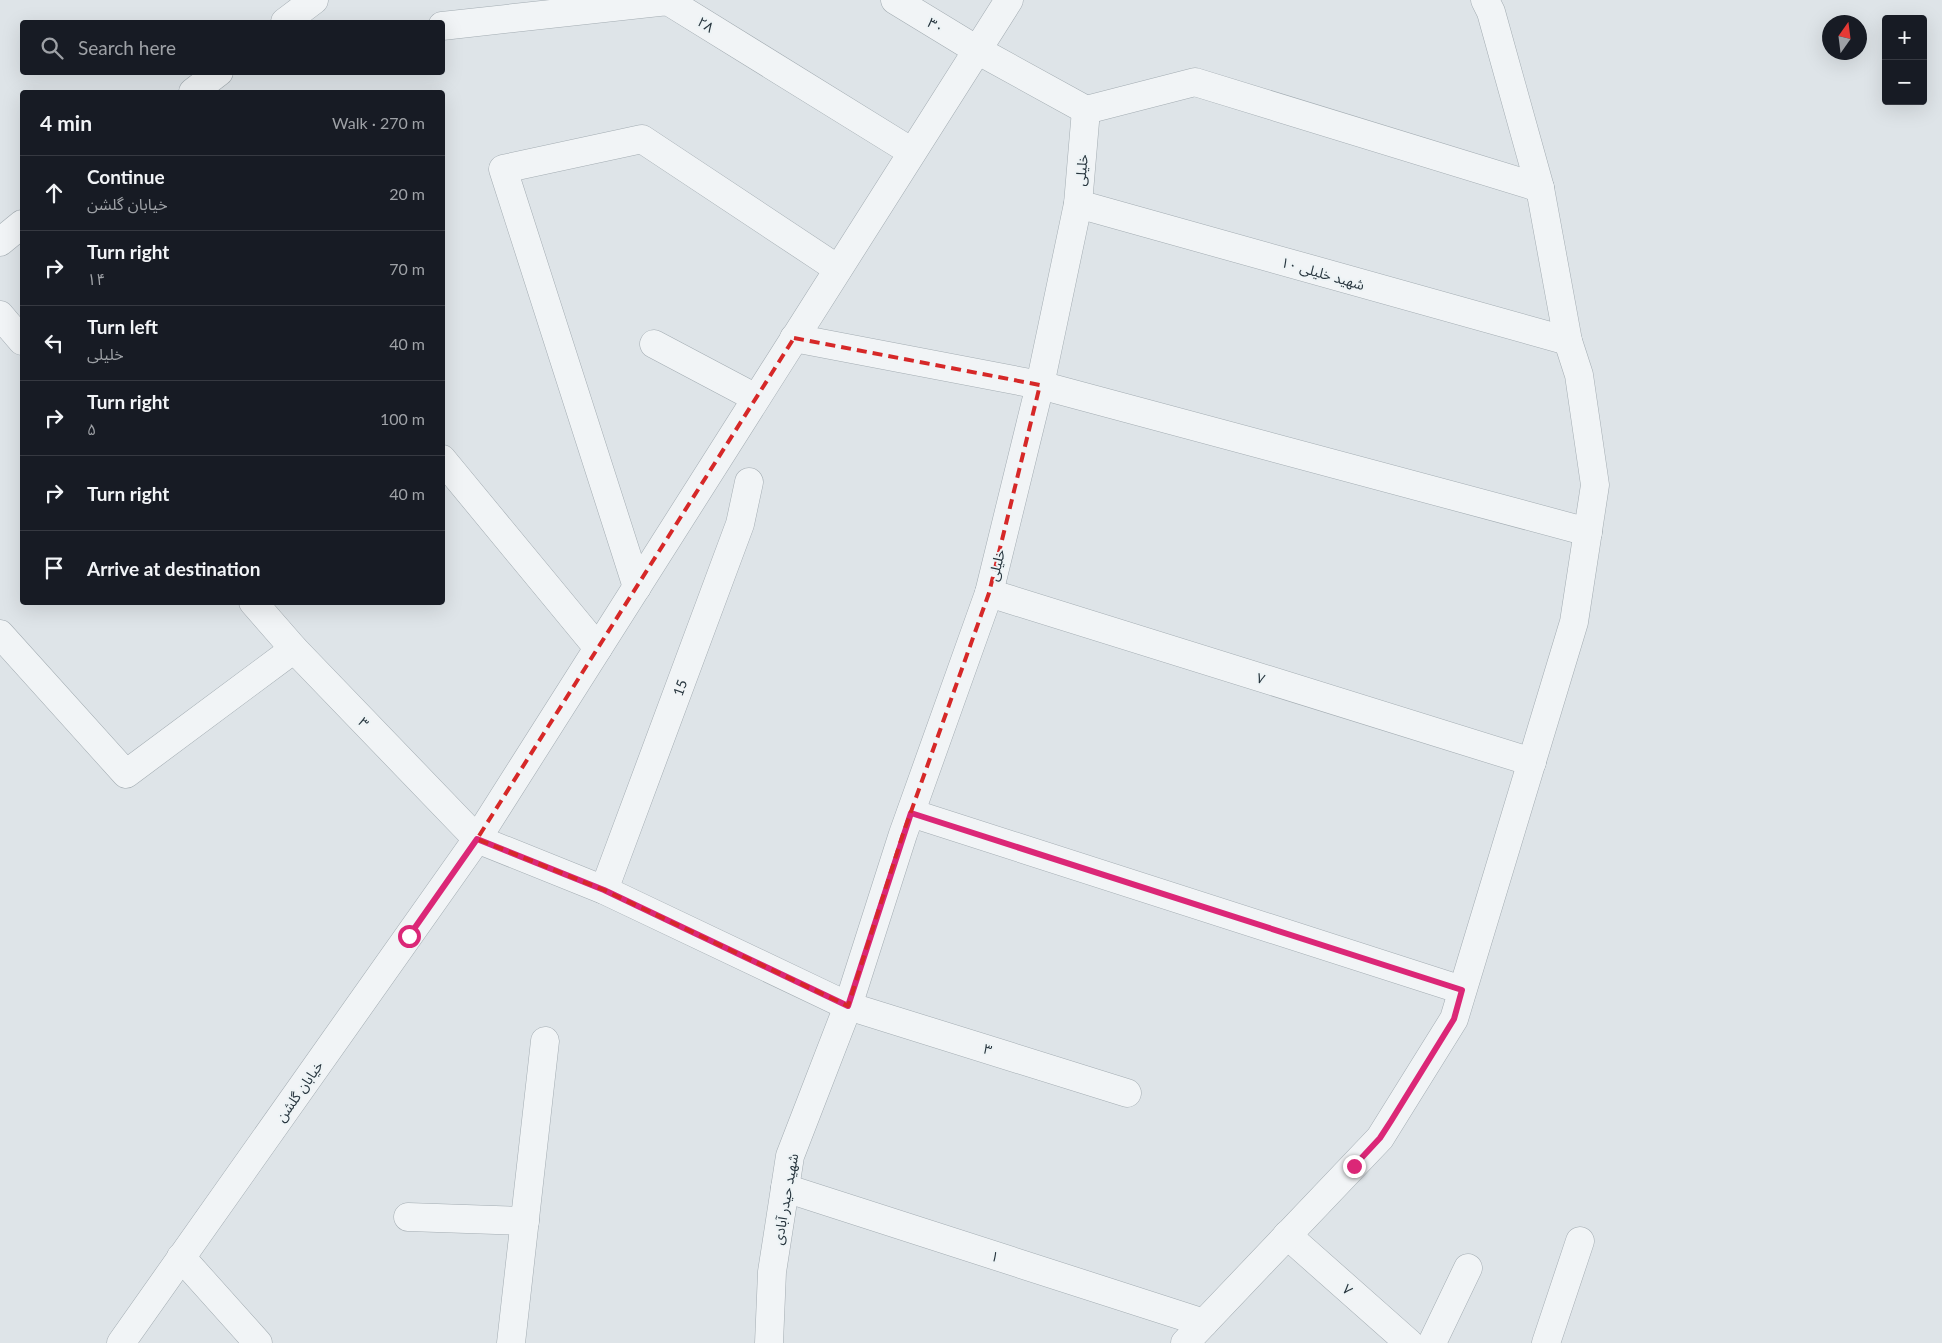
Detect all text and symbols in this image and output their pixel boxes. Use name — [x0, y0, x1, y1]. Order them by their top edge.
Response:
street label: ۲۸ — [695, 13, 717, 35]
street label: ۳۰ — [925, 14, 947, 36]
north arrow — [1822, 15, 1867, 60]
map controls — [1882, 15, 1927, 105]
button: + — [1882, 15, 1927, 60]
search box — [20, 20, 445, 75]
icon: search — [38, 34, 66, 62]
text: Search here — [78, 36, 176, 59]
button: − — [1882, 60, 1927, 105]
text: 4 min — [40, 110, 92, 135]
text: Walk · 270 m — [332, 113, 425, 132]
street label: خلیلی — [1071, 153, 1092, 187]
text: Continue — [87, 165, 165, 188]
icon: ahead — [40, 179, 68, 207]
text: 20 m — [389, 184, 425, 203]
text: خیابان گلشن — [87, 194, 168, 213]
text: Turn right — [87, 240, 169, 263]
street label: شهید خلیلی ۱۰ — [1279, 253, 1367, 294]
icon: right — [40, 254, 68, 282]
text: 70 m — [389, 259, 425, 278]
text: ۱۴ — [87, 269, 105, 288]
text: Turn left — [87, 315, 158, 338]
icon: left — [40, 329, 68, 357]
text: 40 m — [389, 334, 425, 353]
text: خلیلی — [87, 344, 124, 363]
text: Turn right — [87, 390, 169, 413]
icon: right — [40, 404, 68, 432]
text: 100 m — [380, 409, 425, 428]
text: ۵ — [87, 419, 96, 438]
icon: right — [40, 479, 68, 507]
text: Turn right — [87, 482, 169, 505]
text: 40 m — [389, 484, 425, 503]
street label: خلیلی — [984, 547, 1009, 583]
icon: arrive — [40, 554, 68, 582]
text: Arrive at destination — [87, 557, 260, 580]
street label: ۷ — [1255, 669, 1267, 687]
street label: 15 — [668, 677, 690, 698]
street label: ۳ — [355, 713, 373, 731]
route start — [398, 925, 421, 948]
street label: ۳ — [982, 1040, 994, 1058]
street label: خیابان گلشن — [272, 1057, 327, 1125]
street label: شهید حیدر آبادی — [769, 1152, 802, 1246]
route end — [1343, 1155, 1366, 1178]
street label: ۱ — [989, 1247, 1001, 1265]
street label: ۷ — [1339, 1280, 1357, 1298]

